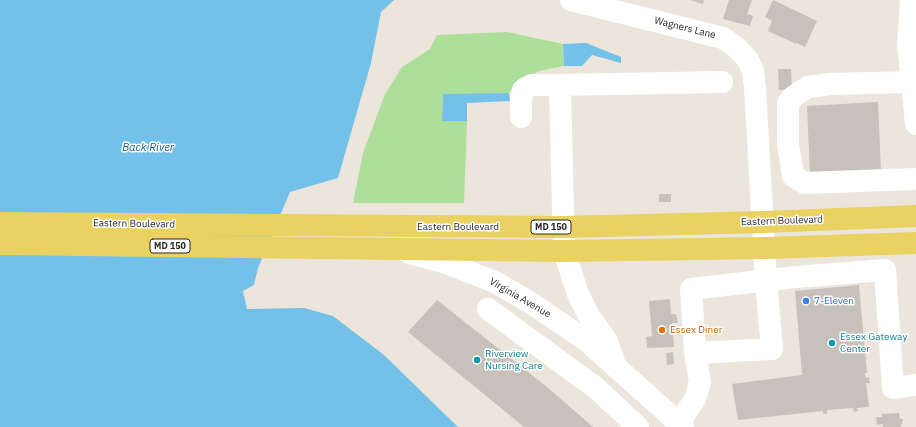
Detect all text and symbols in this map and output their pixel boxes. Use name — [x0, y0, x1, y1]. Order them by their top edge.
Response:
street label: Wagners Lane — [653, 15, 717, 41]
water label: Back River — [122, 141, 174, 155]
street label: Eastern Boulevard — [741, 214, 823, 228]
street label: Eastern Boulevard — [93, 217, 175, 231]
road number: MD 150 — [531, 220, 571, 234]
street label: Eastern Boulevard — [417, 221, 499, 233]
road number: MD 150 — [150, 239, 190, 253]
street label: Virginia Avenue — [487, 276, 553, 320]
place label: 7-Eleven — [814, 295, 854, 307]
marker: 7-Eleven — [801, 296, 811, 306]
place label: Essex Diner — [670, 324, 722, 336]
marker: Essex Diner — [657, 325, 667, 335]
place label: Essex Gateway Center — [840, 331, 907, 354]
marker: Essex Gateway Center — [827, 338, 837, 348]
place label: Riverview Nursing Care — [485, 348, 543, 372]
marker: Riverview Nursing Care — [472, 355, 482, 365]

